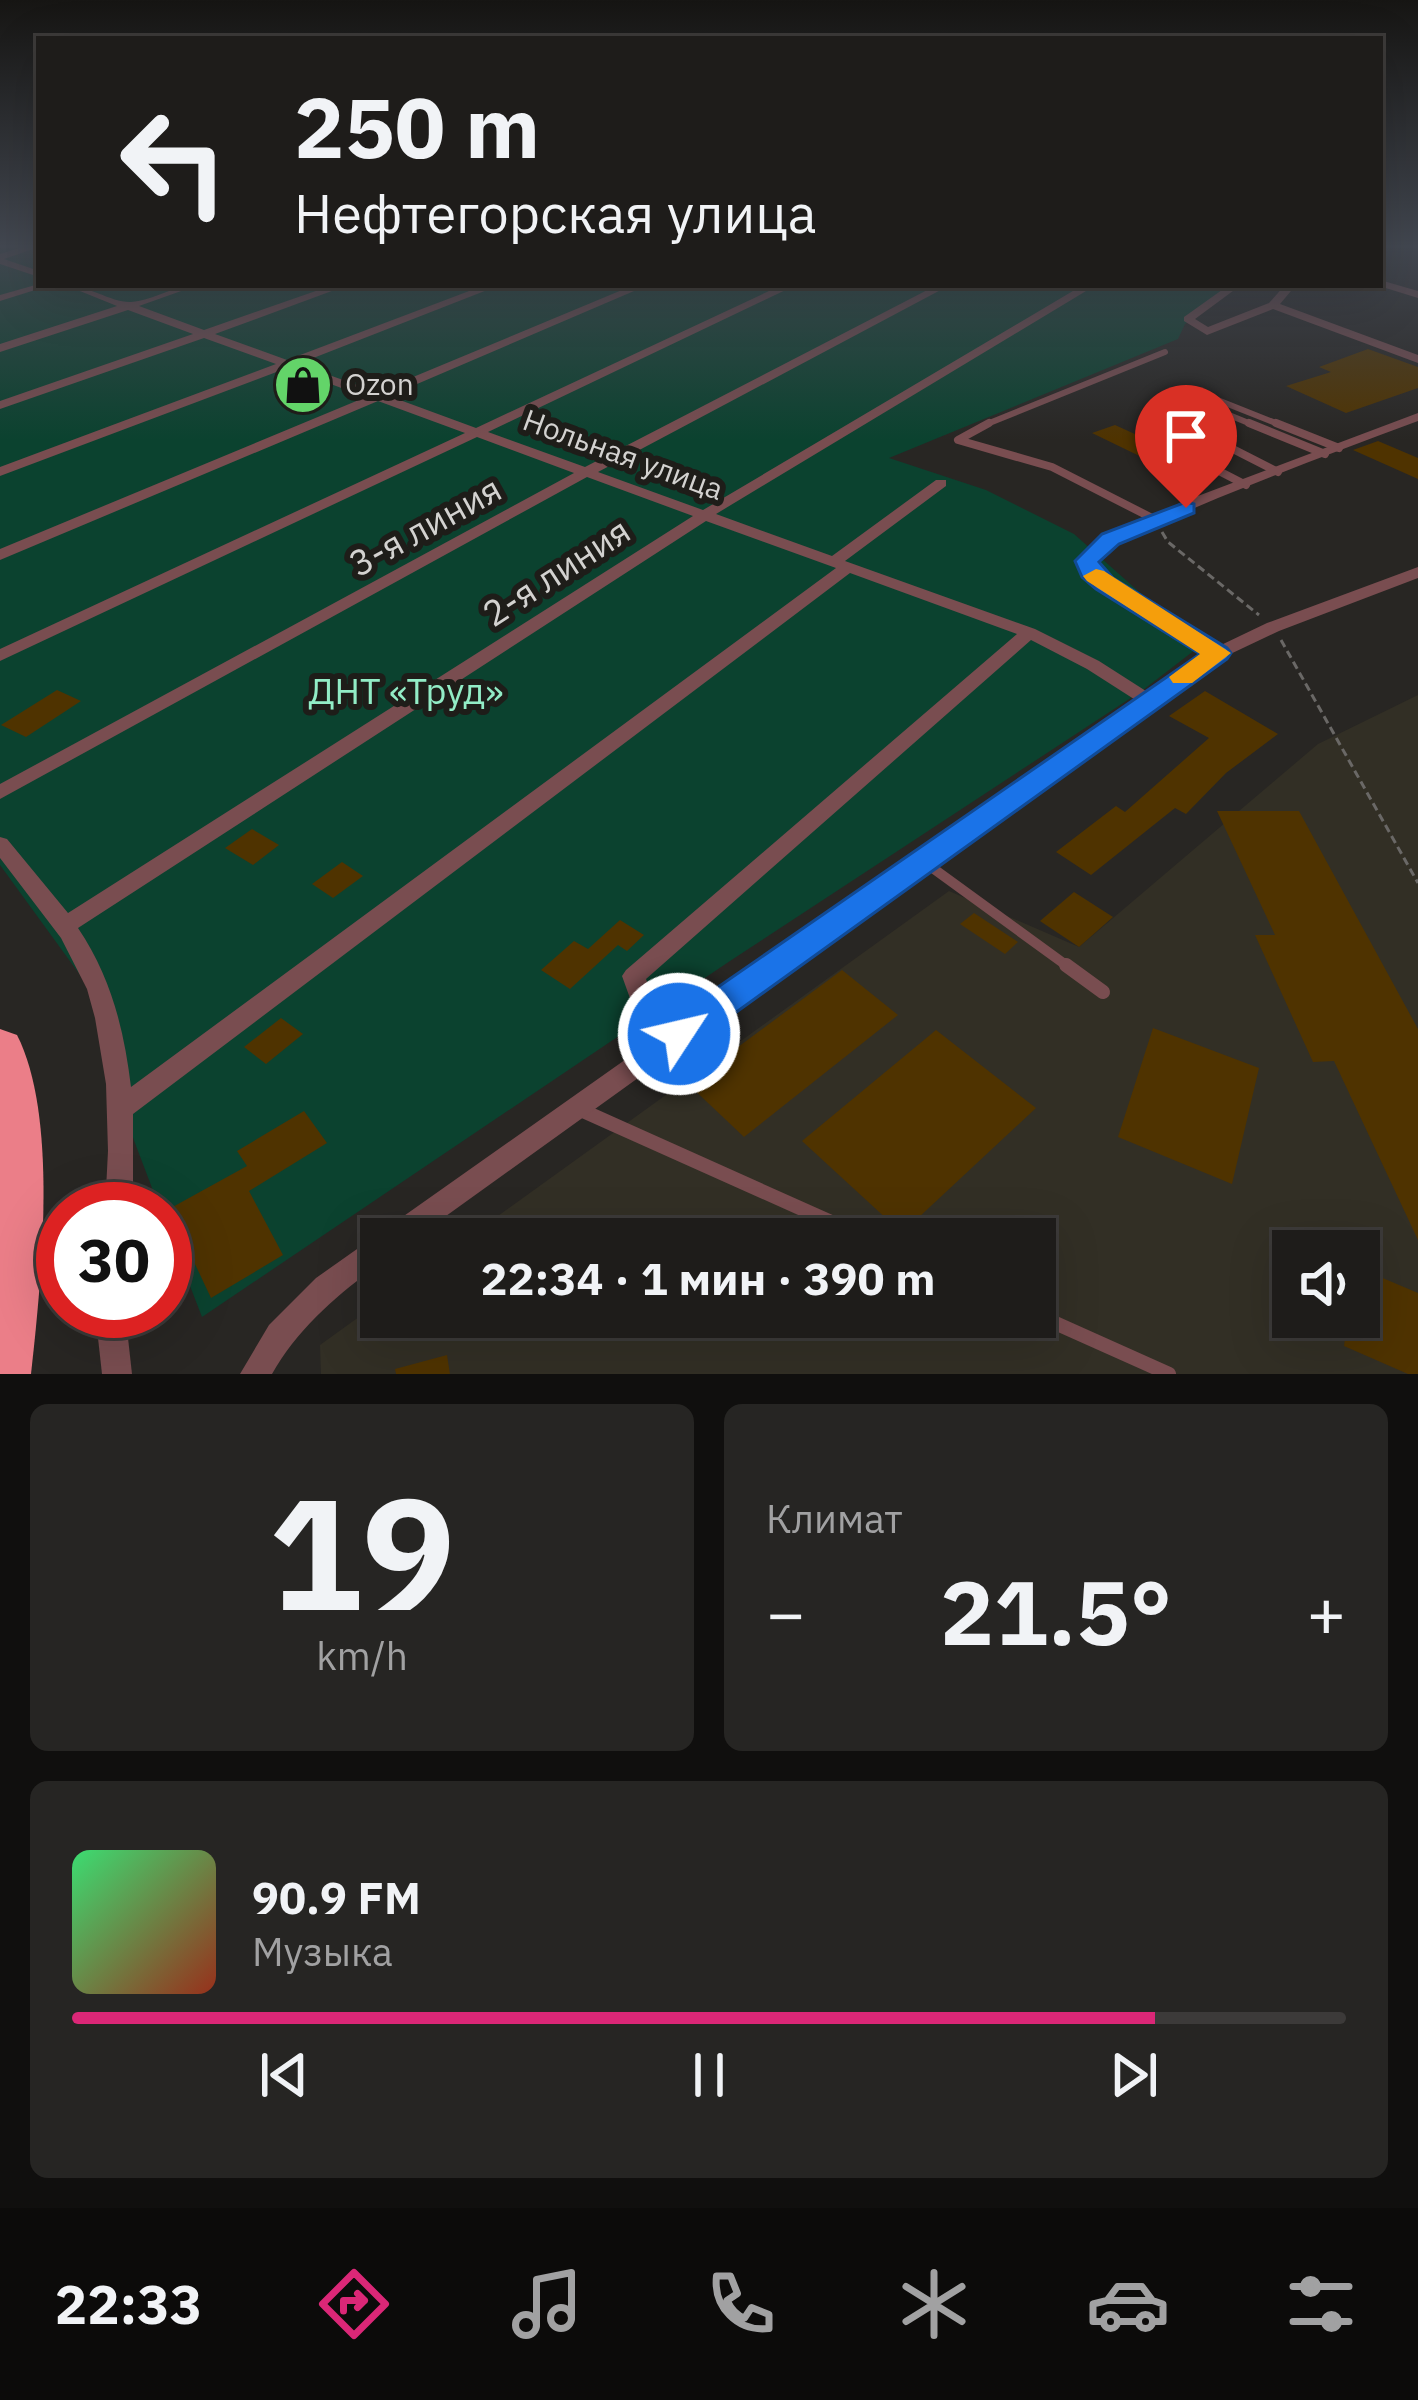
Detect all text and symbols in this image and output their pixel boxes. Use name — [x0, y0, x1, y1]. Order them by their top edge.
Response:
text: 250 m — [294, 72, 540, 181]
icon: left — [96, 84, 252, 240]
text: Нефтегорская улица — [294, 178, 817, 248]
shop icon: Ozon — [272, 354, 334, 416]
place label: Ozon — [345, 364, 414, 403]
pin — [1135, 385, 1237, 508]
street label: Нольная улица — [518, 399, 729, 508]
icon: arrive — [1153, 403, 1219, 469]
street label: 3-я линия — [340, 465, 509, 587]
street label: 2-я линия — [473, 506, 638, 637]
park label: ДНТ «Труд» — [308, 667, 504, 714]
position arrow — [616, 971, 742, 1097]
speed limit sign: 30 — [36, 1182, 192, 1338]
map controls — [1272, 1230, 1380, 1338]
button: sound — [1272, 1230, 1380, 1338]
text: 22:34 · 1 мин · 390 m — [481, 1249, 935, 1307]
text: 19 — [268, 1450, 456, 1653]
text: Климат — [766, 1493, 903, 1544]
text: 21.5° — [940, 1553, 1172, 1670]
text: − — [766, 1569, 806, 1655]
text: + — [1306, 1569, 1346, 1655]
text: km/h — [316, 1630, 408, 1681]
text: 90.9 FM — [252, 1868, 421, 1926]
text: Музыка — [252, 1926, 393, 1977]
icon: previous — [251, 2042, 317, 2108]
icon: pause — [676, 2042, 742, 2108]
icon: next — [1101, 2042, 1167, 2108]
icon: directions — [312, 2262, 396, 2346]
icon: music — [505, 2262, 589, 2346]
icon: phone — [699, 2262, 783, 2346]
icon: climate — [892, 2262, 976, 2346]
icon: car — [1086, 2262, 1170, 2346]
icon: filters — [1279, 2262, 1363, 2346]
text: 22:33 — [55, 2269, 202, 2339]

